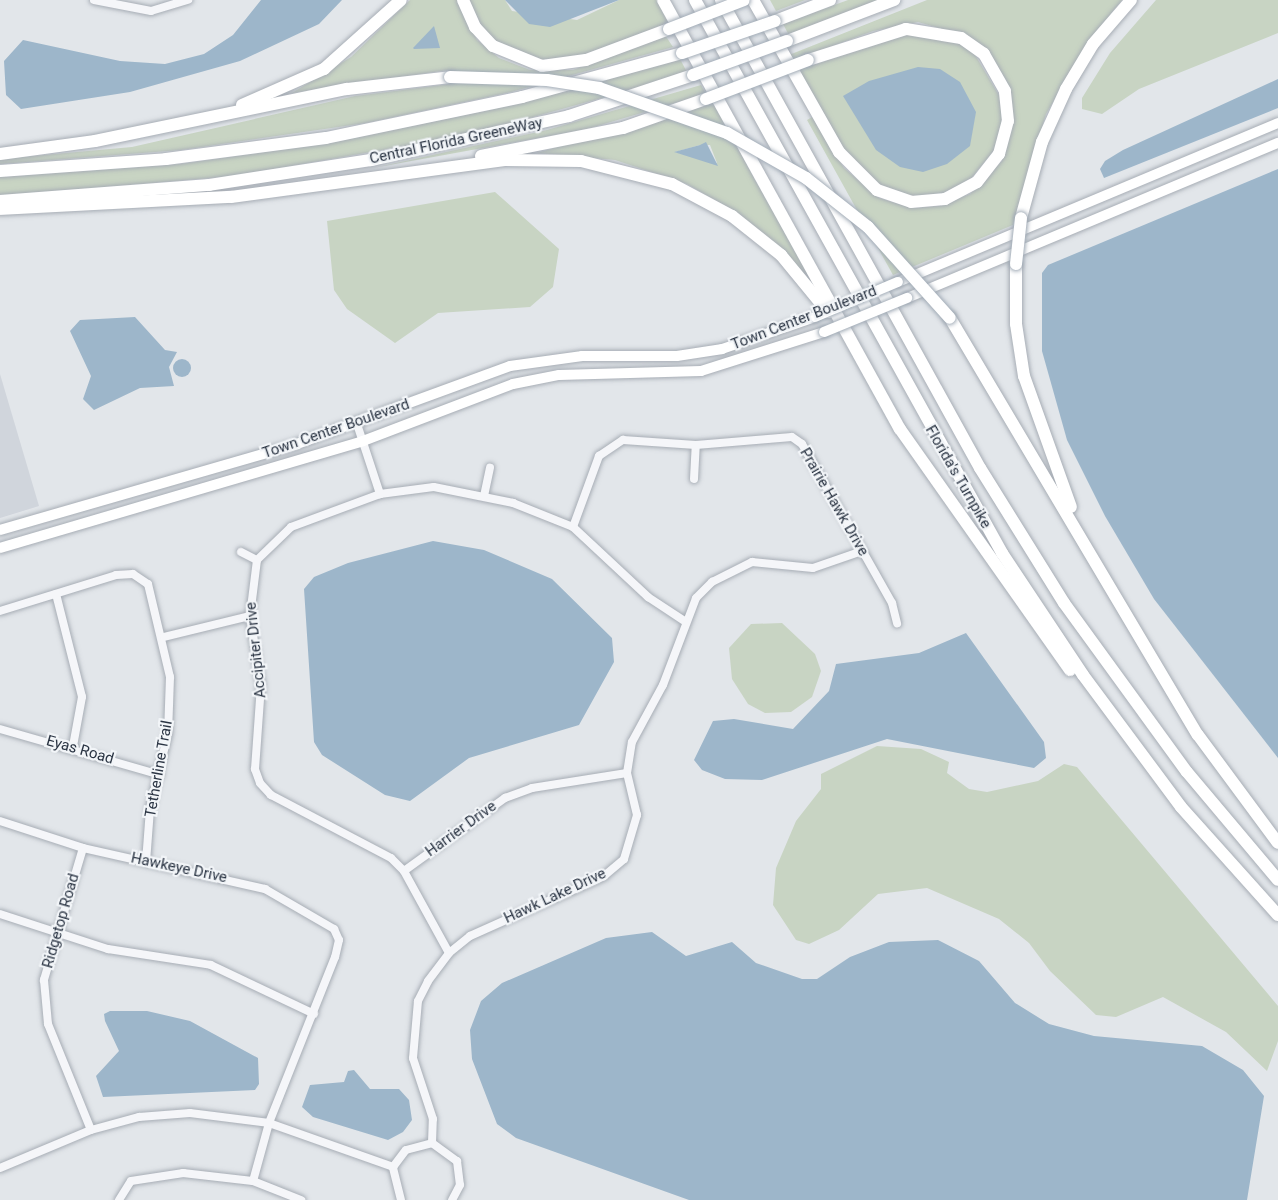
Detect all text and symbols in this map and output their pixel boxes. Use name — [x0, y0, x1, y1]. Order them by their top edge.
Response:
street label: Central Florida GreeneWay — [368, 114, 544, 168]
street label: Town Center Boulevard — [729, 282, 879, 354]
street label: Town Center Boulevard — [260, 395, 412, 463]
street label: Florida's Turnpike — [921, 422, 995, 532]
street label: Prairie Hawk Drive — [796, 445, 872, 559]
street label: Accipiter Drive — [242, 601, 270, 699]
street label: Tetherline Trail — [142, 719, 176, 819]
street label: Eyas Road — [44, 732, 116, 768]
street label: Harrier Drive — [422, 797, 500, 861]
street label: Hawkeye Drive — [129, 849, 229, 887]
street label: Hawk Lake Drive — [501, 864, 609, 928]
street label: Ridgetop Road — [39, 872, 83, 970]

